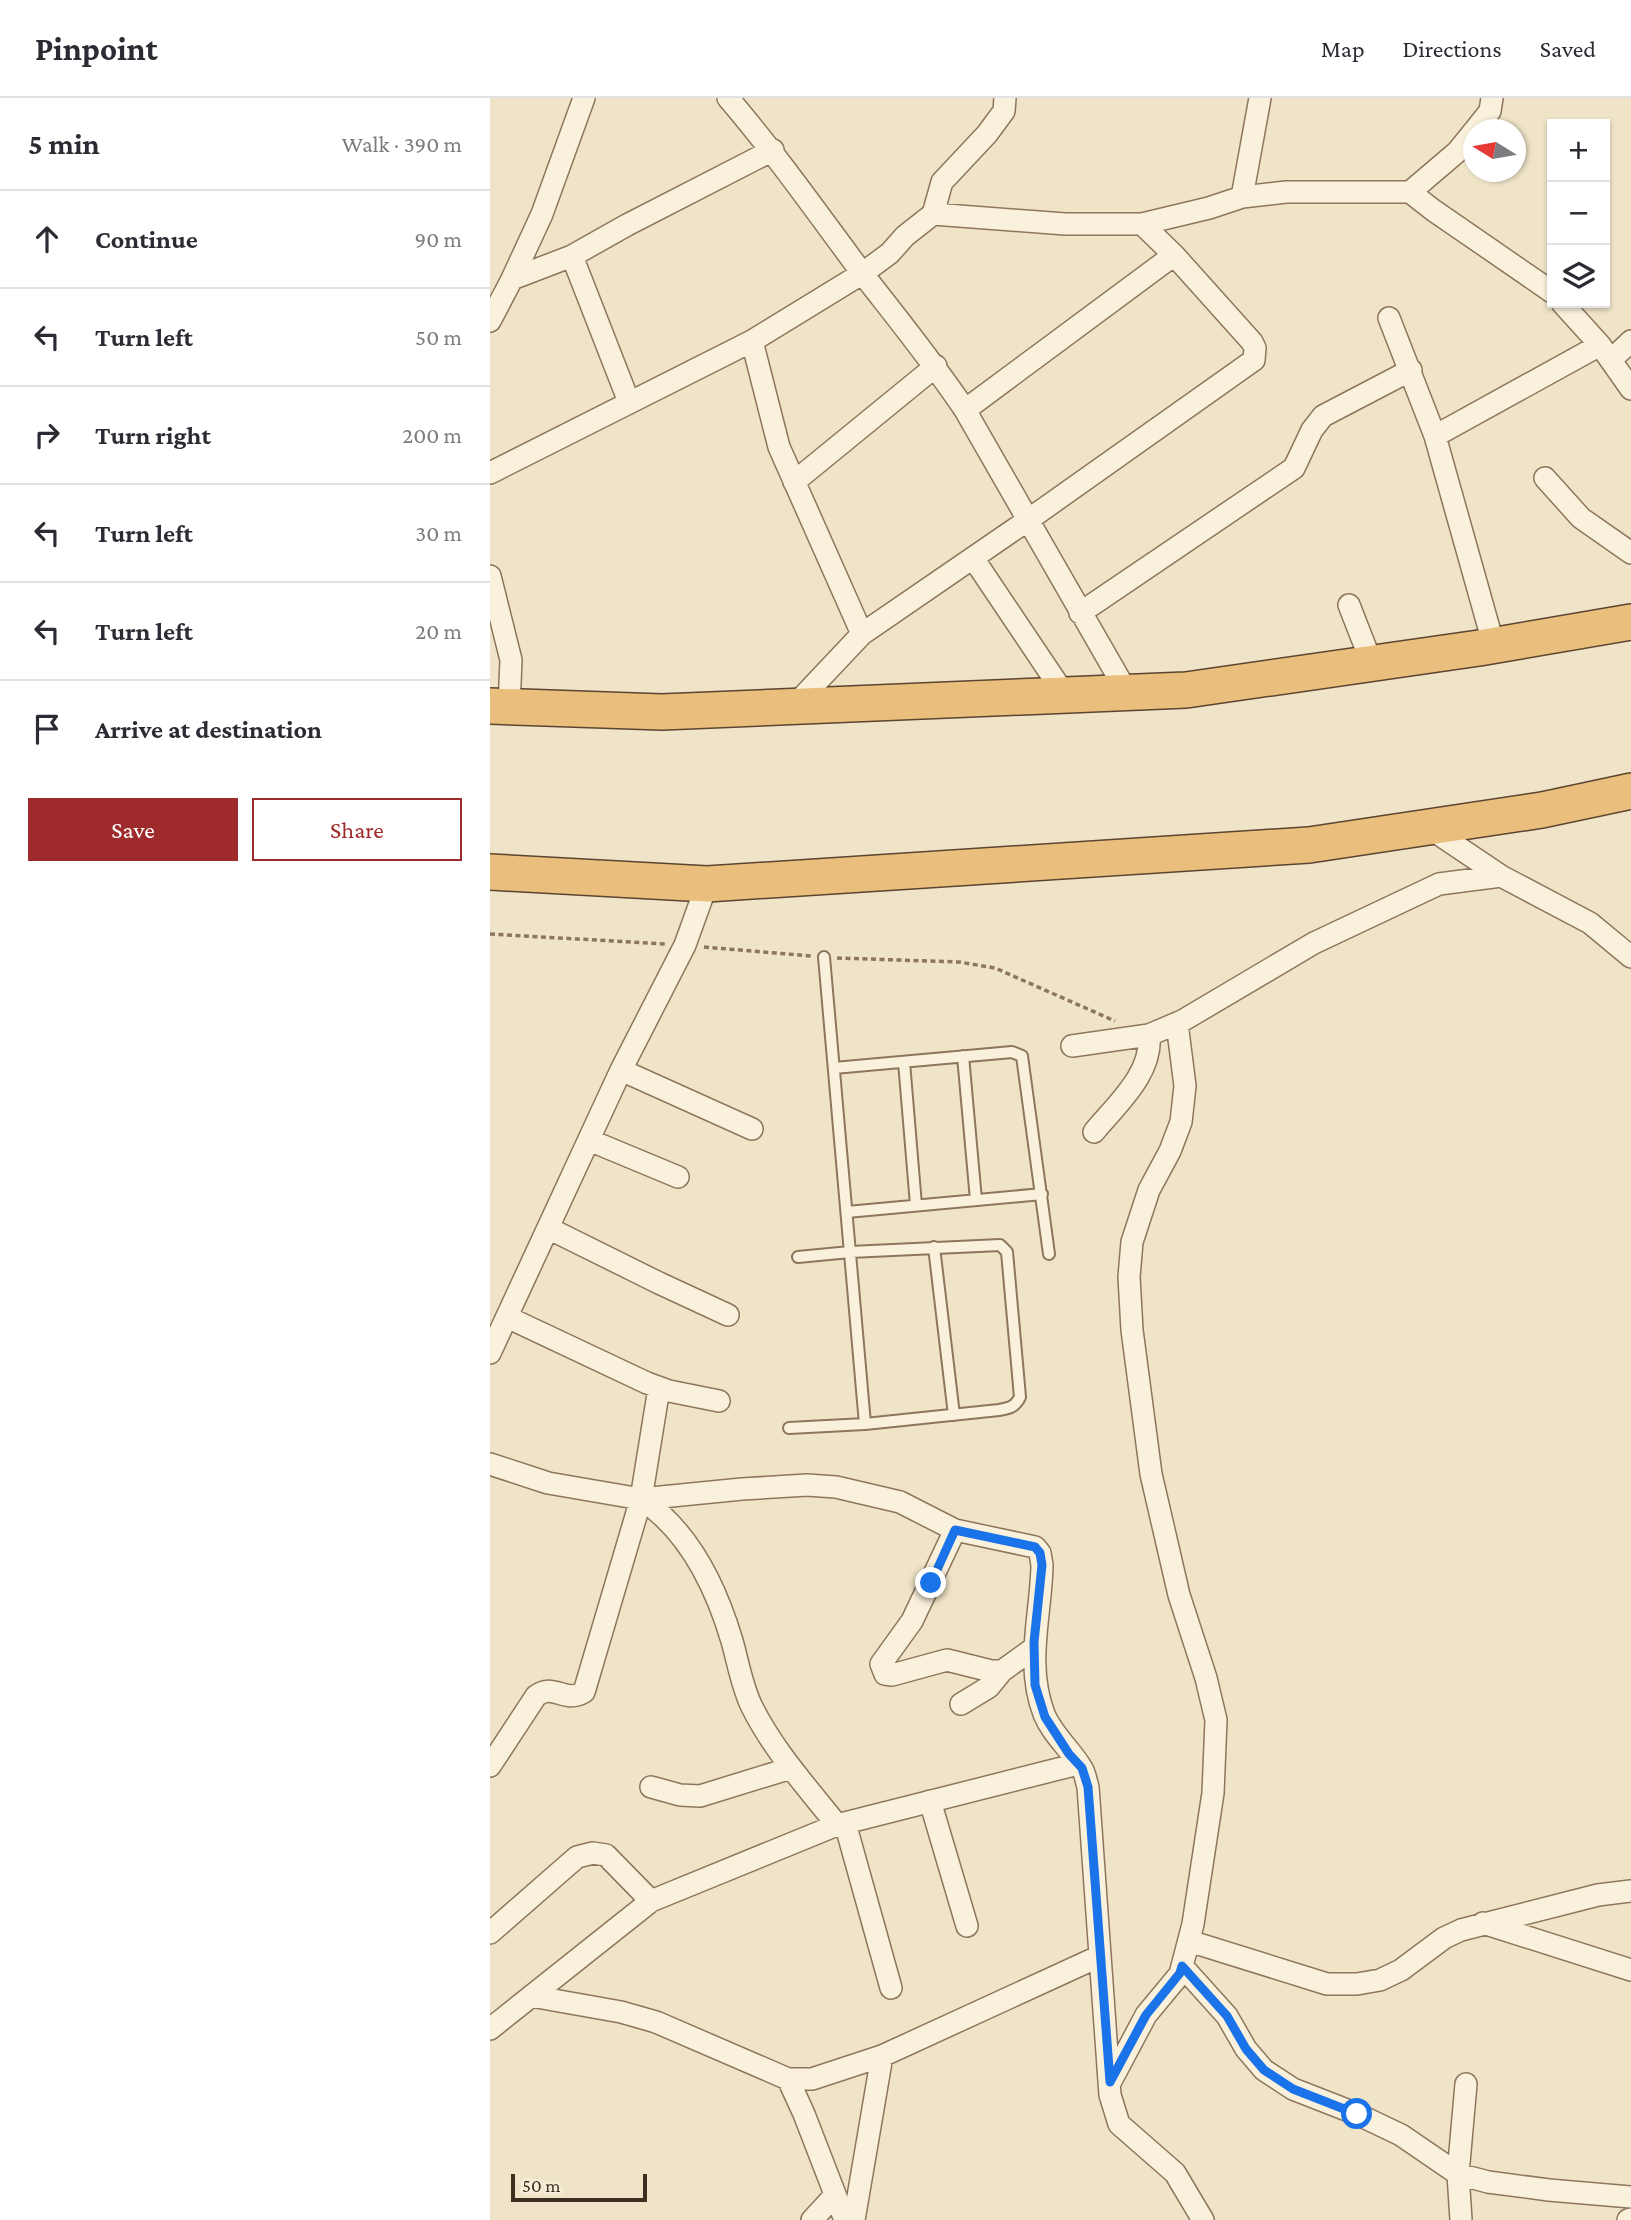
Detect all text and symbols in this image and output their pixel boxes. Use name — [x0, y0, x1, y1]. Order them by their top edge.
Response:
text: Pinpoint — [35, 30, 158, 67]
text: Map — [1321, 35, 1365, 62]
text: Directions — [1403, 35, 1502, 62]
text: Saved — [1540, 35, 1596, 62]
north arrow — [1463, 119, 1526, 182]
map controls — [1547, 119, 1610, 308]
button: + — [1547, 119, 1610, 182]
text: 5 min — [28, 127, 100, 160]
text: Walk · 390 m — [342, 131, 462, 157]
button: − — [1547, 182, 1610, 245]
icon: ahead — [28, 220, 66, 258]
text: Continue — [95, 225, 198, 254]
text: 90 m — [415, 226, 462, 252]
button: layers — [1547, 245, 1610, 308]
icon: left — [28, 318, 66, 356]
text: Turn left — [95, 323, 193, 352]
text: 50 m — [415, 324, 462, 350]
icon: right — [28, 416, 66, 454]
text: Turn right — [95, 421, 211, 450]
text: 200 m — [402, 422, 462, 448]
icon: left — [28, 514, 66, 552]
text: Turn left — [95, 519, 193, 548]
text: 30 m — [415, 520, 462, 546]
icon: left — [28, 612, 66, 650]
text: Turn left — [95, 617, 193, 646]
text: 20 m — [415, 618, 462, 644]
icon: arrive — [28, 710, 66, 748]
text: Arrive at destination — [95, 715, 322, 744]
button: Save — [28, 798, 238, 861]
button: Share — [252, 798, 462, 861]
route end — [915, 1567, 946, 1598]
route start — [1341, 2098, 1372, 2129]
scale bar — [511, 2171, 648, 2203]
text: 50 m — [522, 2175, 561, 2196]

